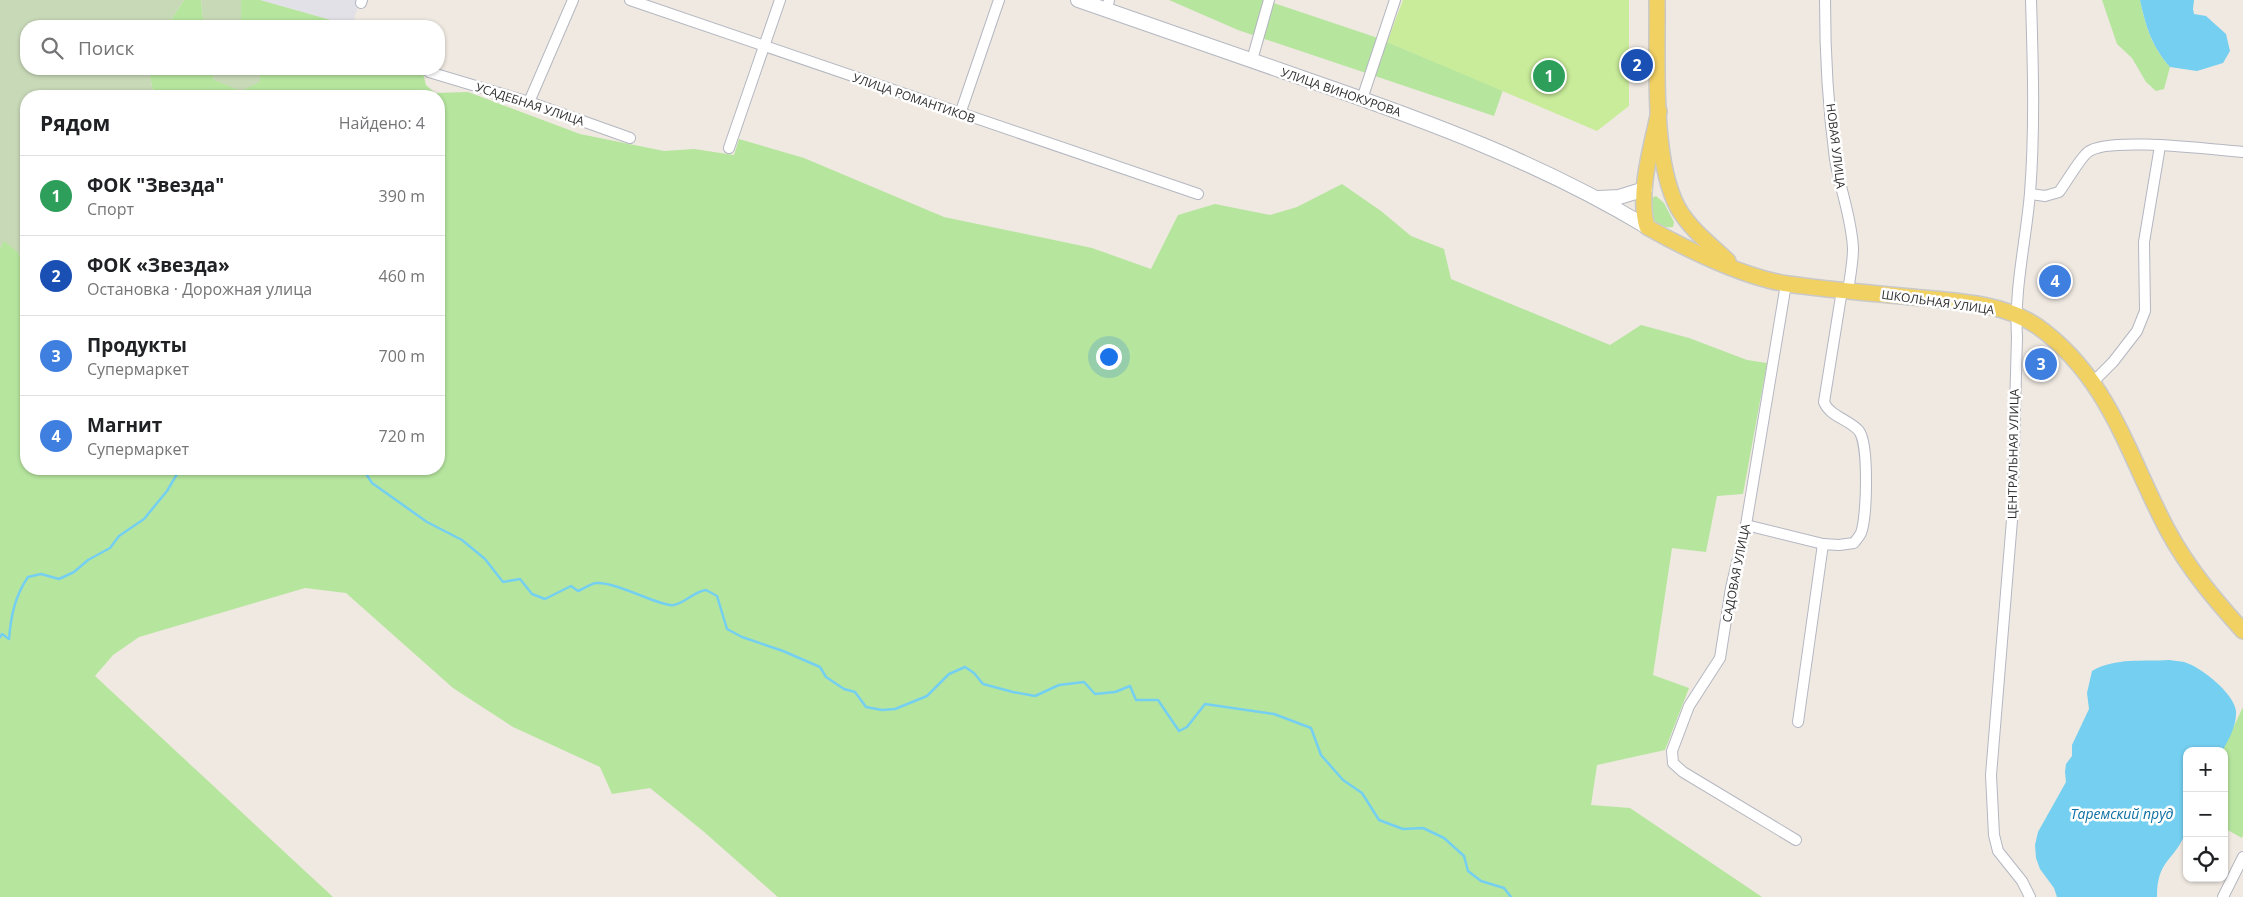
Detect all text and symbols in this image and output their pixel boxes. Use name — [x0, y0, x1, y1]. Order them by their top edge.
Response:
search box — [20, 20, 445, 75]
icon: search — [38, 34, 66, 62]
text: Поиск — [78, 35, 134, 61]
pin: 2 — [1621, 46, 1653, 84]
pin: 1 — [1533, 57, 1565, 95]
street label: УЛИЦА ВИНОКУРОВА — [1279, 63, 1404, 121]
street label: УЛИЦА РОМАНТИКОВ — [851, 69, 978, 127]
street label: УСАДЕБНАЯ УЛИЦА — [473, 78, 587, 130]
street label: НОВАЯ УЛИЦА — [1822, 102, 1850, 190]
text: Рядом — [40, 109, 110, 137]
text: Найдено: 4 — [339, 112, 425, 134]
text: ФОК "Звезда" — [87, 172, 224, 198]
text: 1 — [51, 185, 61, 207]
text: 390 m — [379, 185, 425, 207]
text: Спорт — [87, 198, 134, 220]
text: ФОК «Звезда» — [87, 252, 230, 278]
pin: 4 — [2039, 262, 2071, 300]
text: 2 — [51, 265, 61, 287]
text: 460 m — [379, 265, 425, 287]
text: Остановка · Дорожная улица — [87, 278, 312, 300]
street label: ШКОЛЬНАЯ УЛИЦА — [1881, 286, 1996, 318]
text: Продукты — [87, 332, 187, 358]
your location — [1096, 344, 1122, 370]
text: 3 — [51, 345, 61, 367]
text: 700 m — [379, 345, 425, 367]
pin: 3 — [2025, 345, 2057, 383]
text: Супермаркет — [87, 358, 189, 380]
street label: ЦЕНТРАЛЬНАЯ УЛИЦА — [2003, 388, 2023, 519]
text: Магнит — [87, 412, 162, 438]
text: 4 — [51, 425, 61, 447]
text: 720 m — [379, 425, 425, 447]
text: Супермаркет — [87, 438, 189, 460]
street label: САДОВАЯ УЛИЦА — [1718, 522, 1754, 624]
map controls — [2183, 747, 2228, 882]
button: + — [2183, 747, 2228, 792]
button: − — [2183, 792, 2228, 837]
water label: Таремский пруд — [2071, 804, 2174, 823]
button: locate — [2183, 837, 2228, 882]

